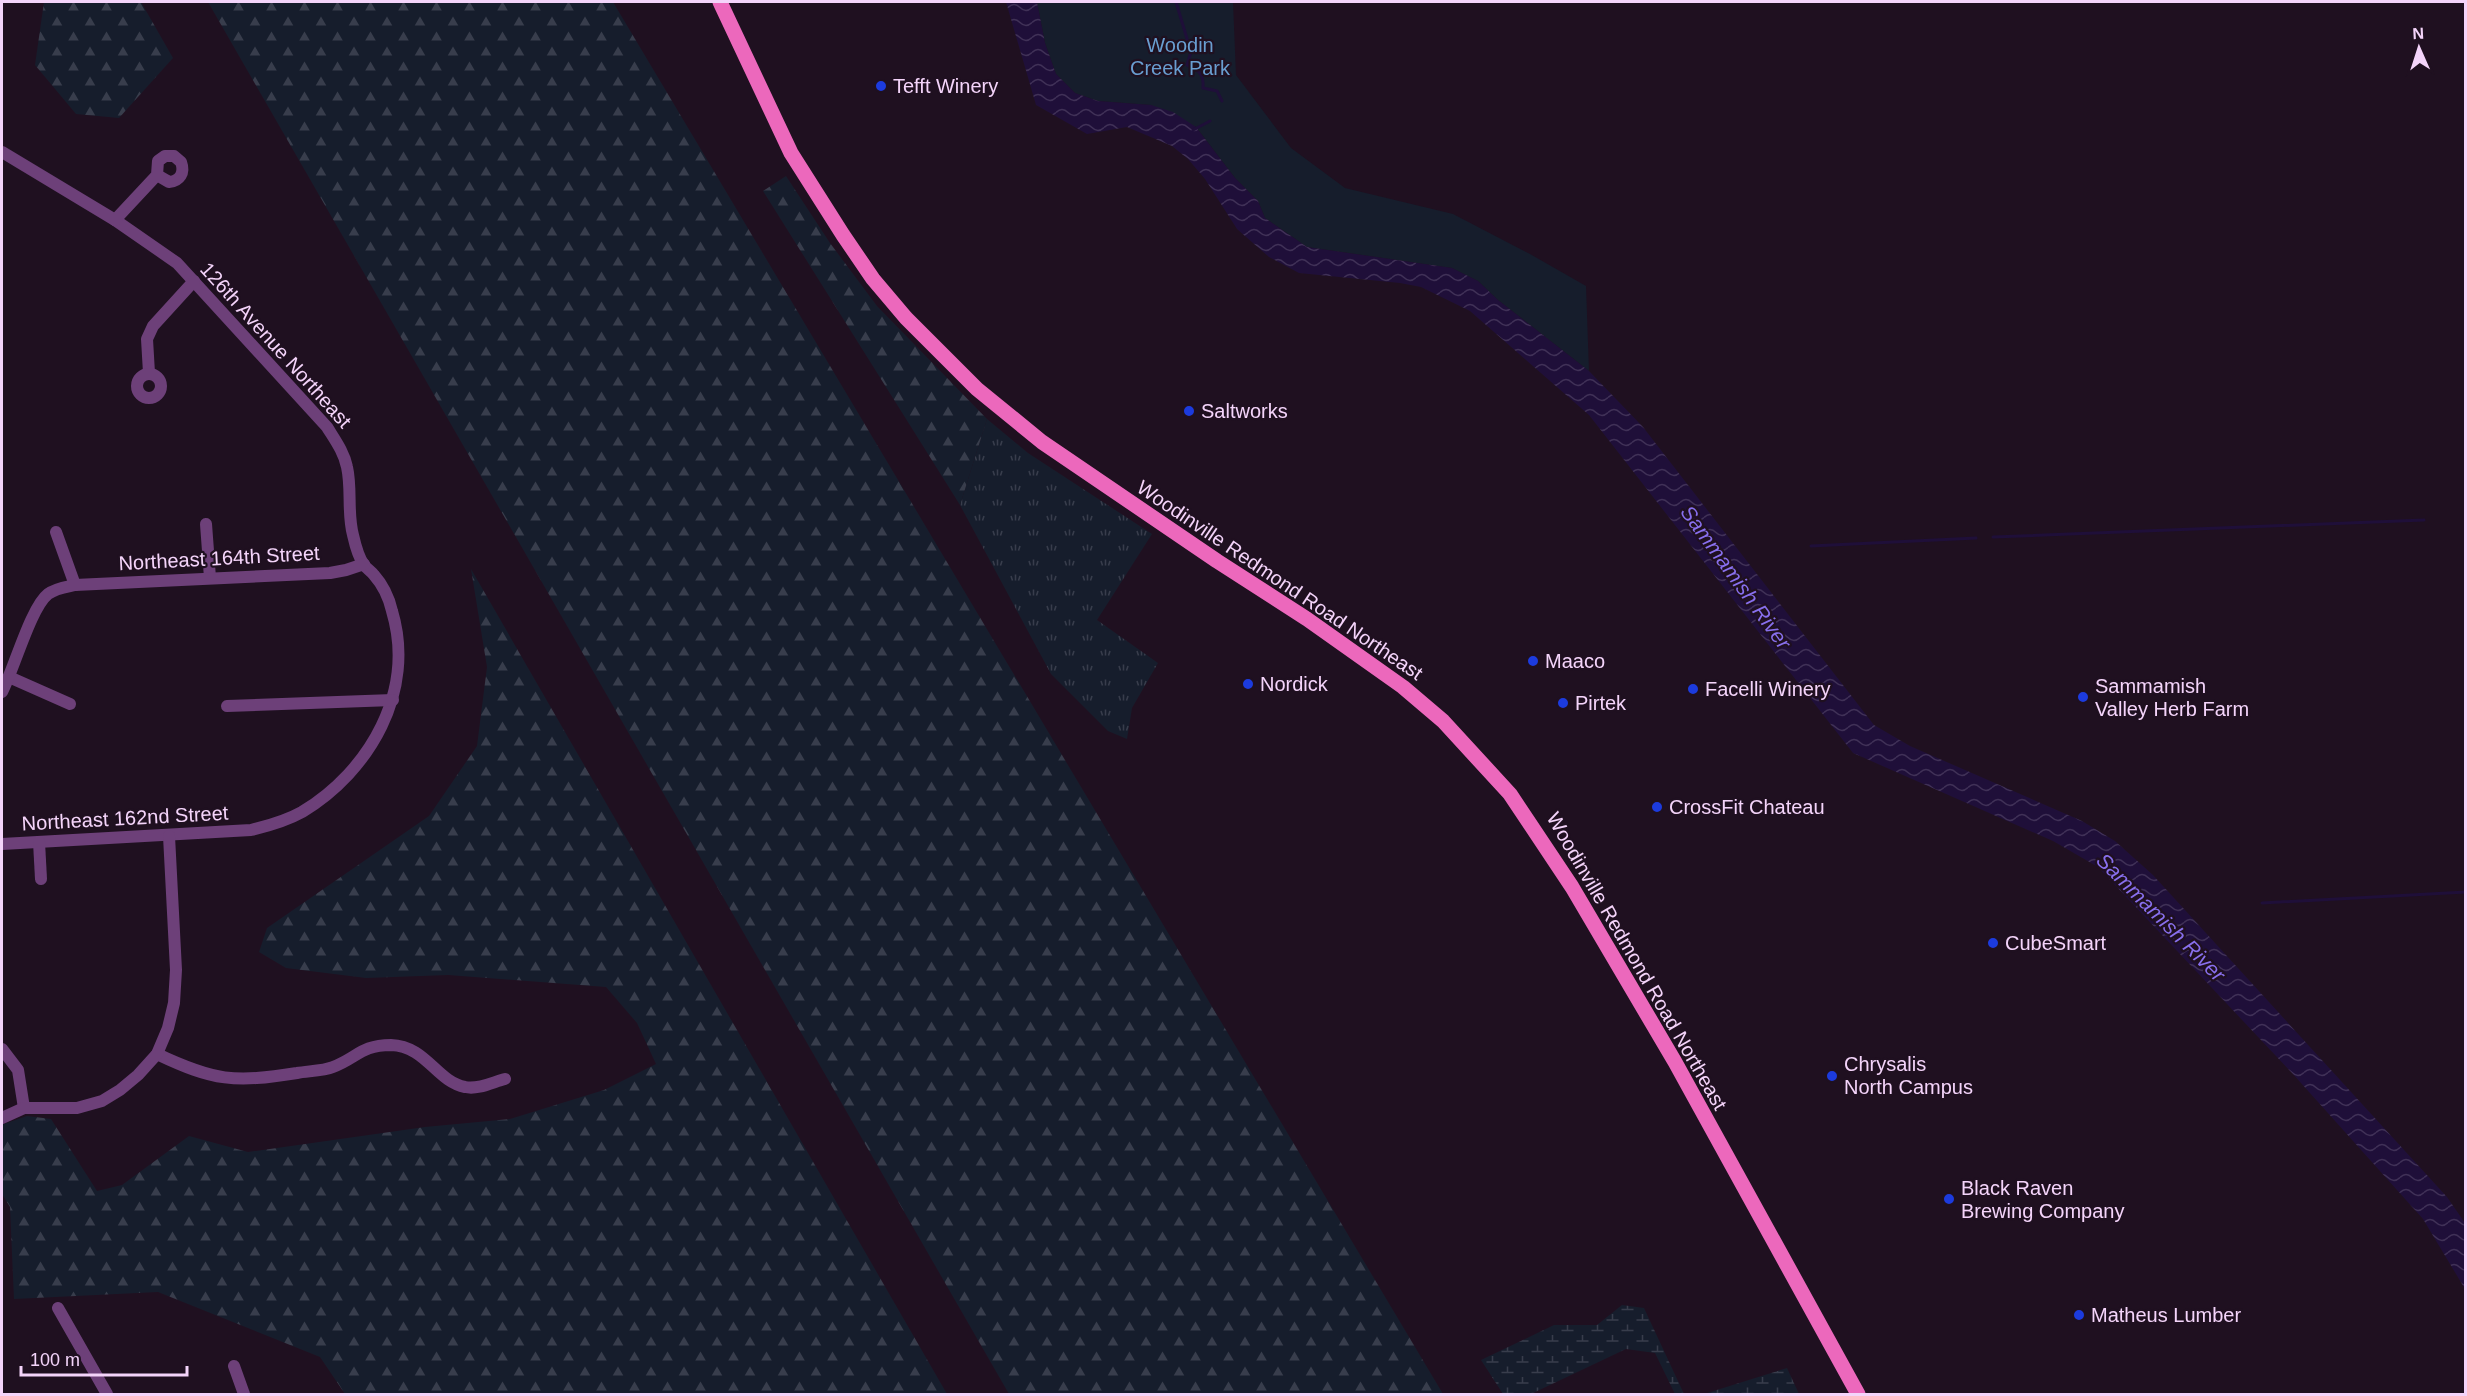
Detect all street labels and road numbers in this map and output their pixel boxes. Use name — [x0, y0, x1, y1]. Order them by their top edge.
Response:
street label: 126th Avenue Northeast — [196, 258, 356, 432]
street label: Woodinville Redmond Road Northeast — [1133, 476, 1427, 684]
street label: Northeast 164th Street — [118, 542, 320, 574]
street label: Northeast 162nd Street — [21, 802, 229, 834]
street label: Woodinville Redmond Road Northeast — [1543, 808, 1732, 1114]

